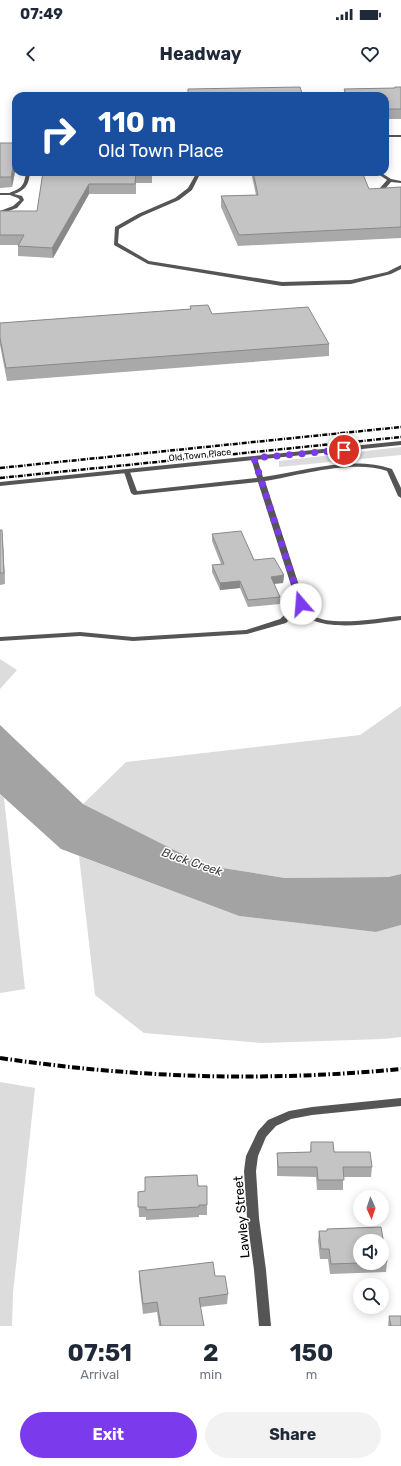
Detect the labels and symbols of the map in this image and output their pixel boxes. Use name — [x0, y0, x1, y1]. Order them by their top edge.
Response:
pin — [327, 433, 361, 467]
street label: Old Town Place — [168, 447, 232, 463]
position arrow — [280, 583, 322, 625]
water label: Buck Creek — [160, 845, 225, 879]
street label: Lawley Street — [230, 1175, 253, 1259]
north arrow — [353, 1190, 389, 1226]

